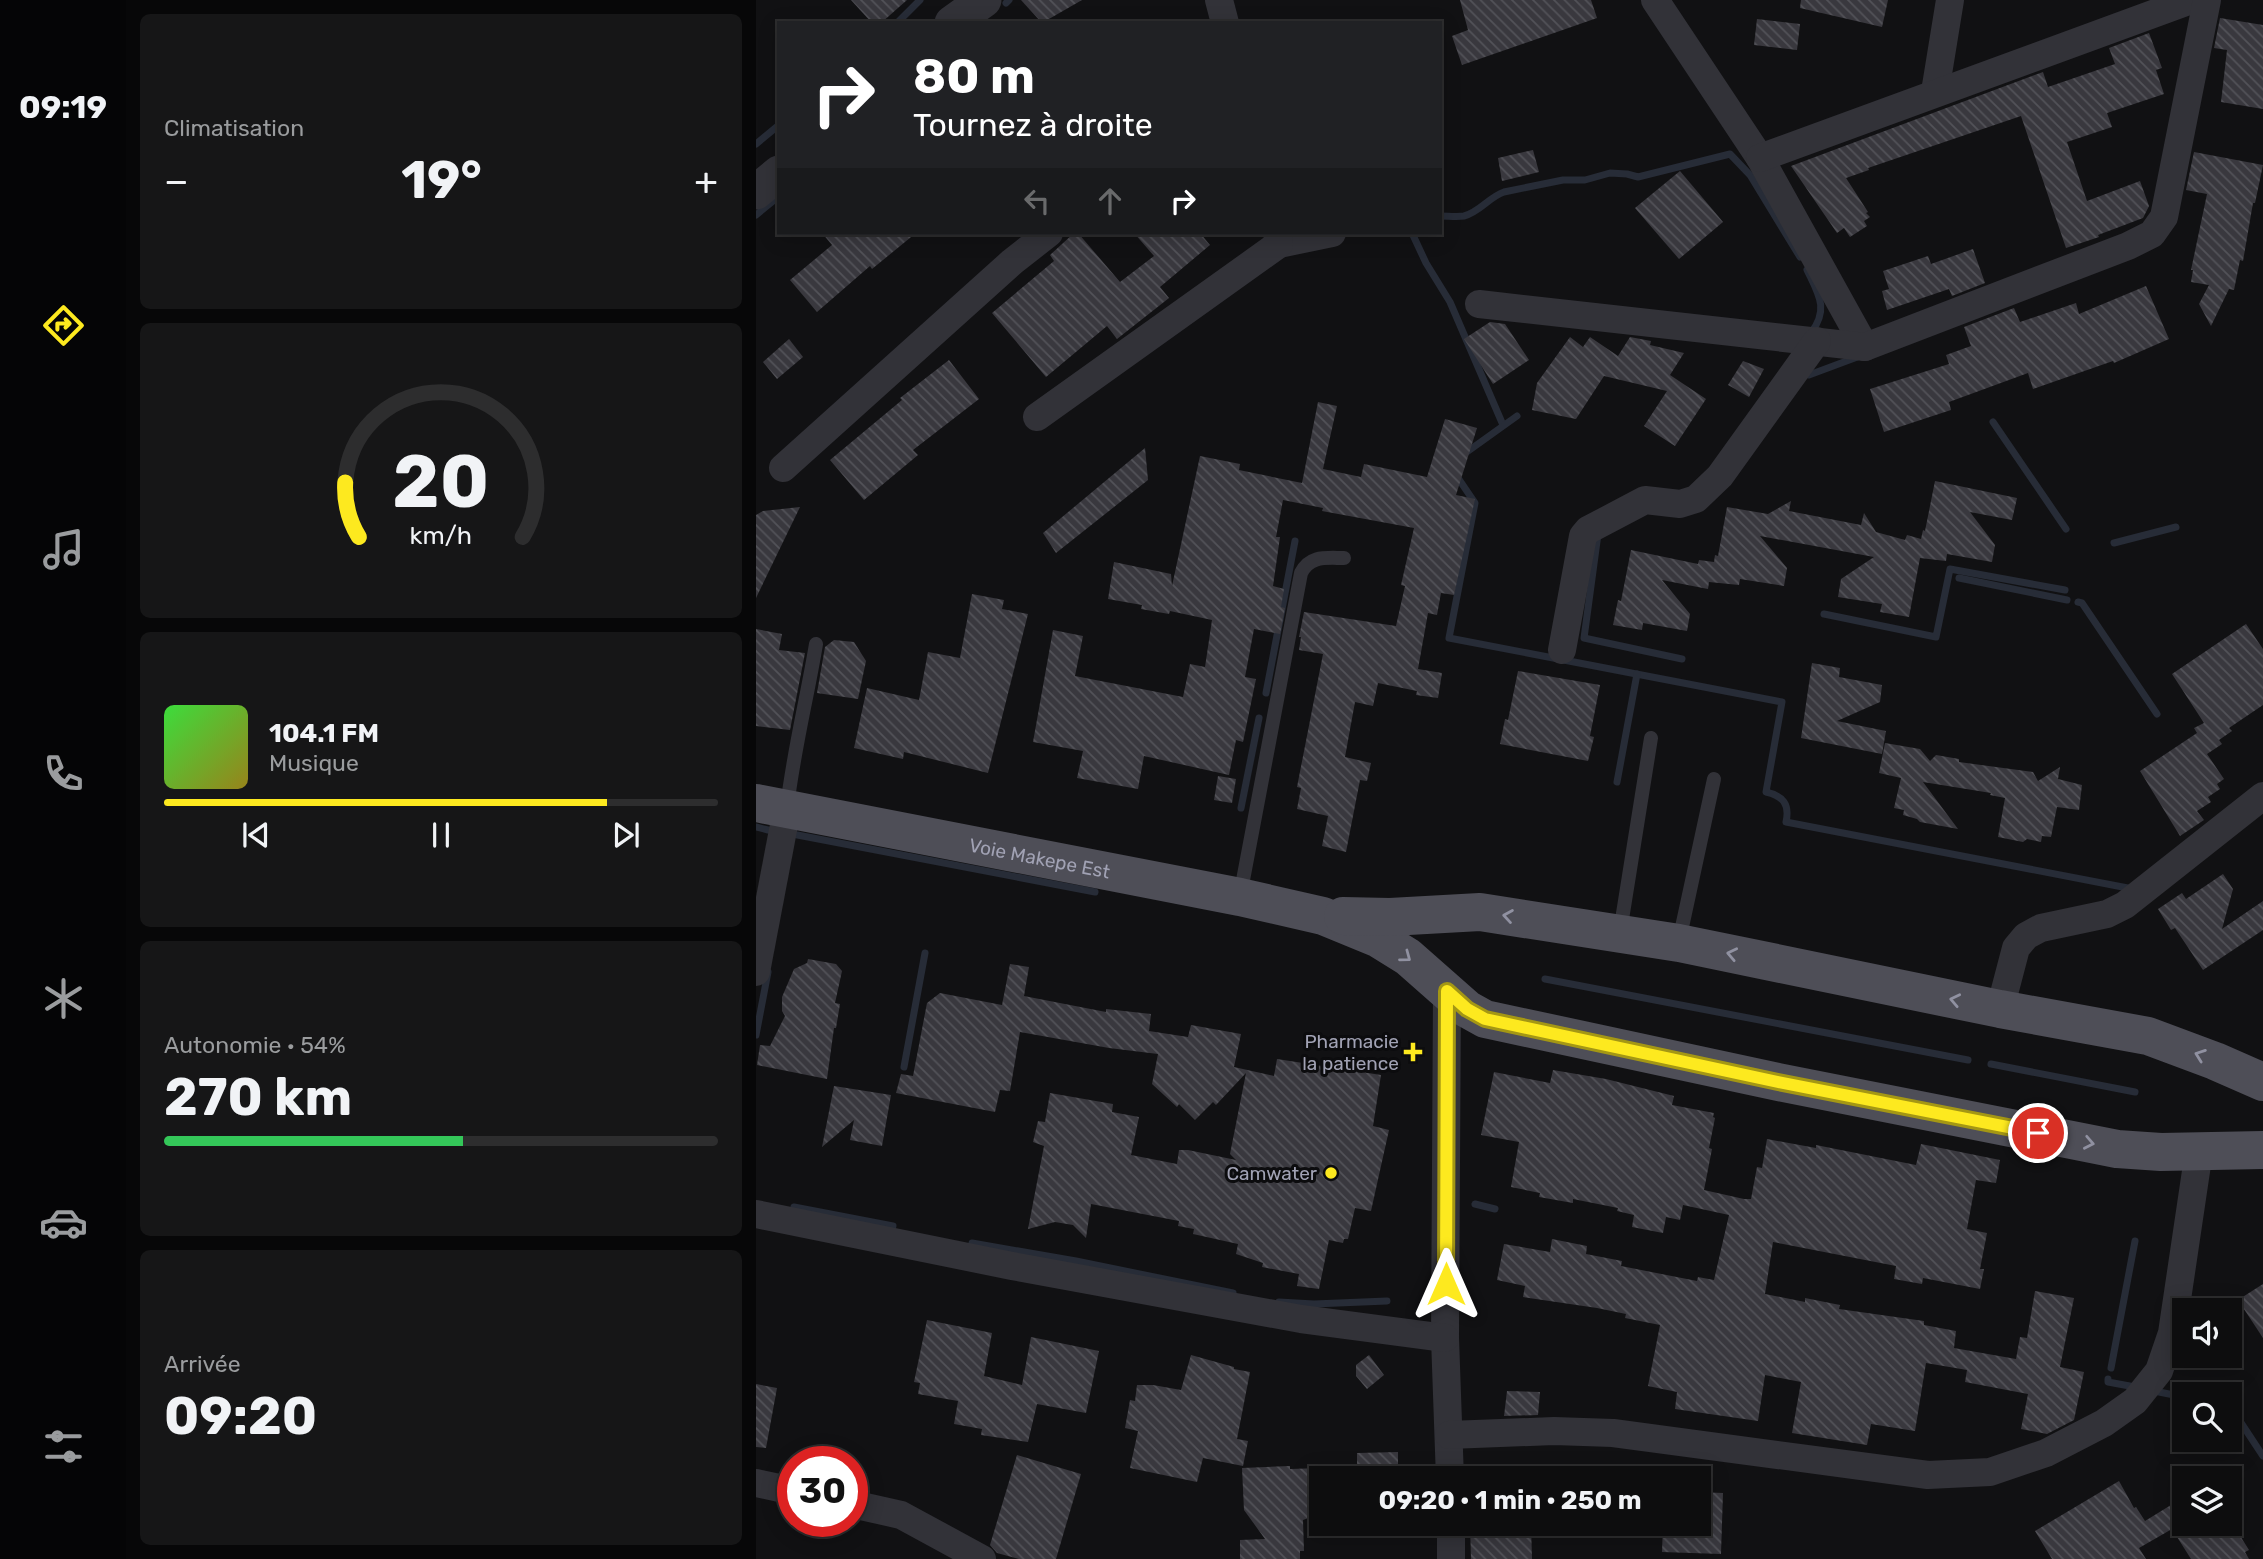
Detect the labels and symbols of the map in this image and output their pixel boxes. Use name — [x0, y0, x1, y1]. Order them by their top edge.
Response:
street label: Voie Makepe Est — [967, 833, 1113, 883]
one-way arrow — [1502, 909, 1514, 924]
one-way arrow — [1726, 947, 1738, 962]
one-way arrow — [1398, 949, 1411, 961]
one-way arrow — [1949, 994, 1961, 1009]
place label: Pharmacie la patience — [1302, 1030, 1399, 1075]
marker: Pharmacie la patience — [1405, 1044, 1421, 1060]
one-way arrow — [2195, 1049, 2207, 1063]
pin — [2008, 1103, 2068, 1163]
one-way arrow — [2083, 1135, 2095, 1150]
place label: Camwater — [1226, 1162, 1318, 1185]
marker: Camwater — [1323, 1165, 1339, 1181]
position arrow — [1409, 1247, 1483, 1321]
speed limit sign: 30 — [777, 1446, 868, 1537]

